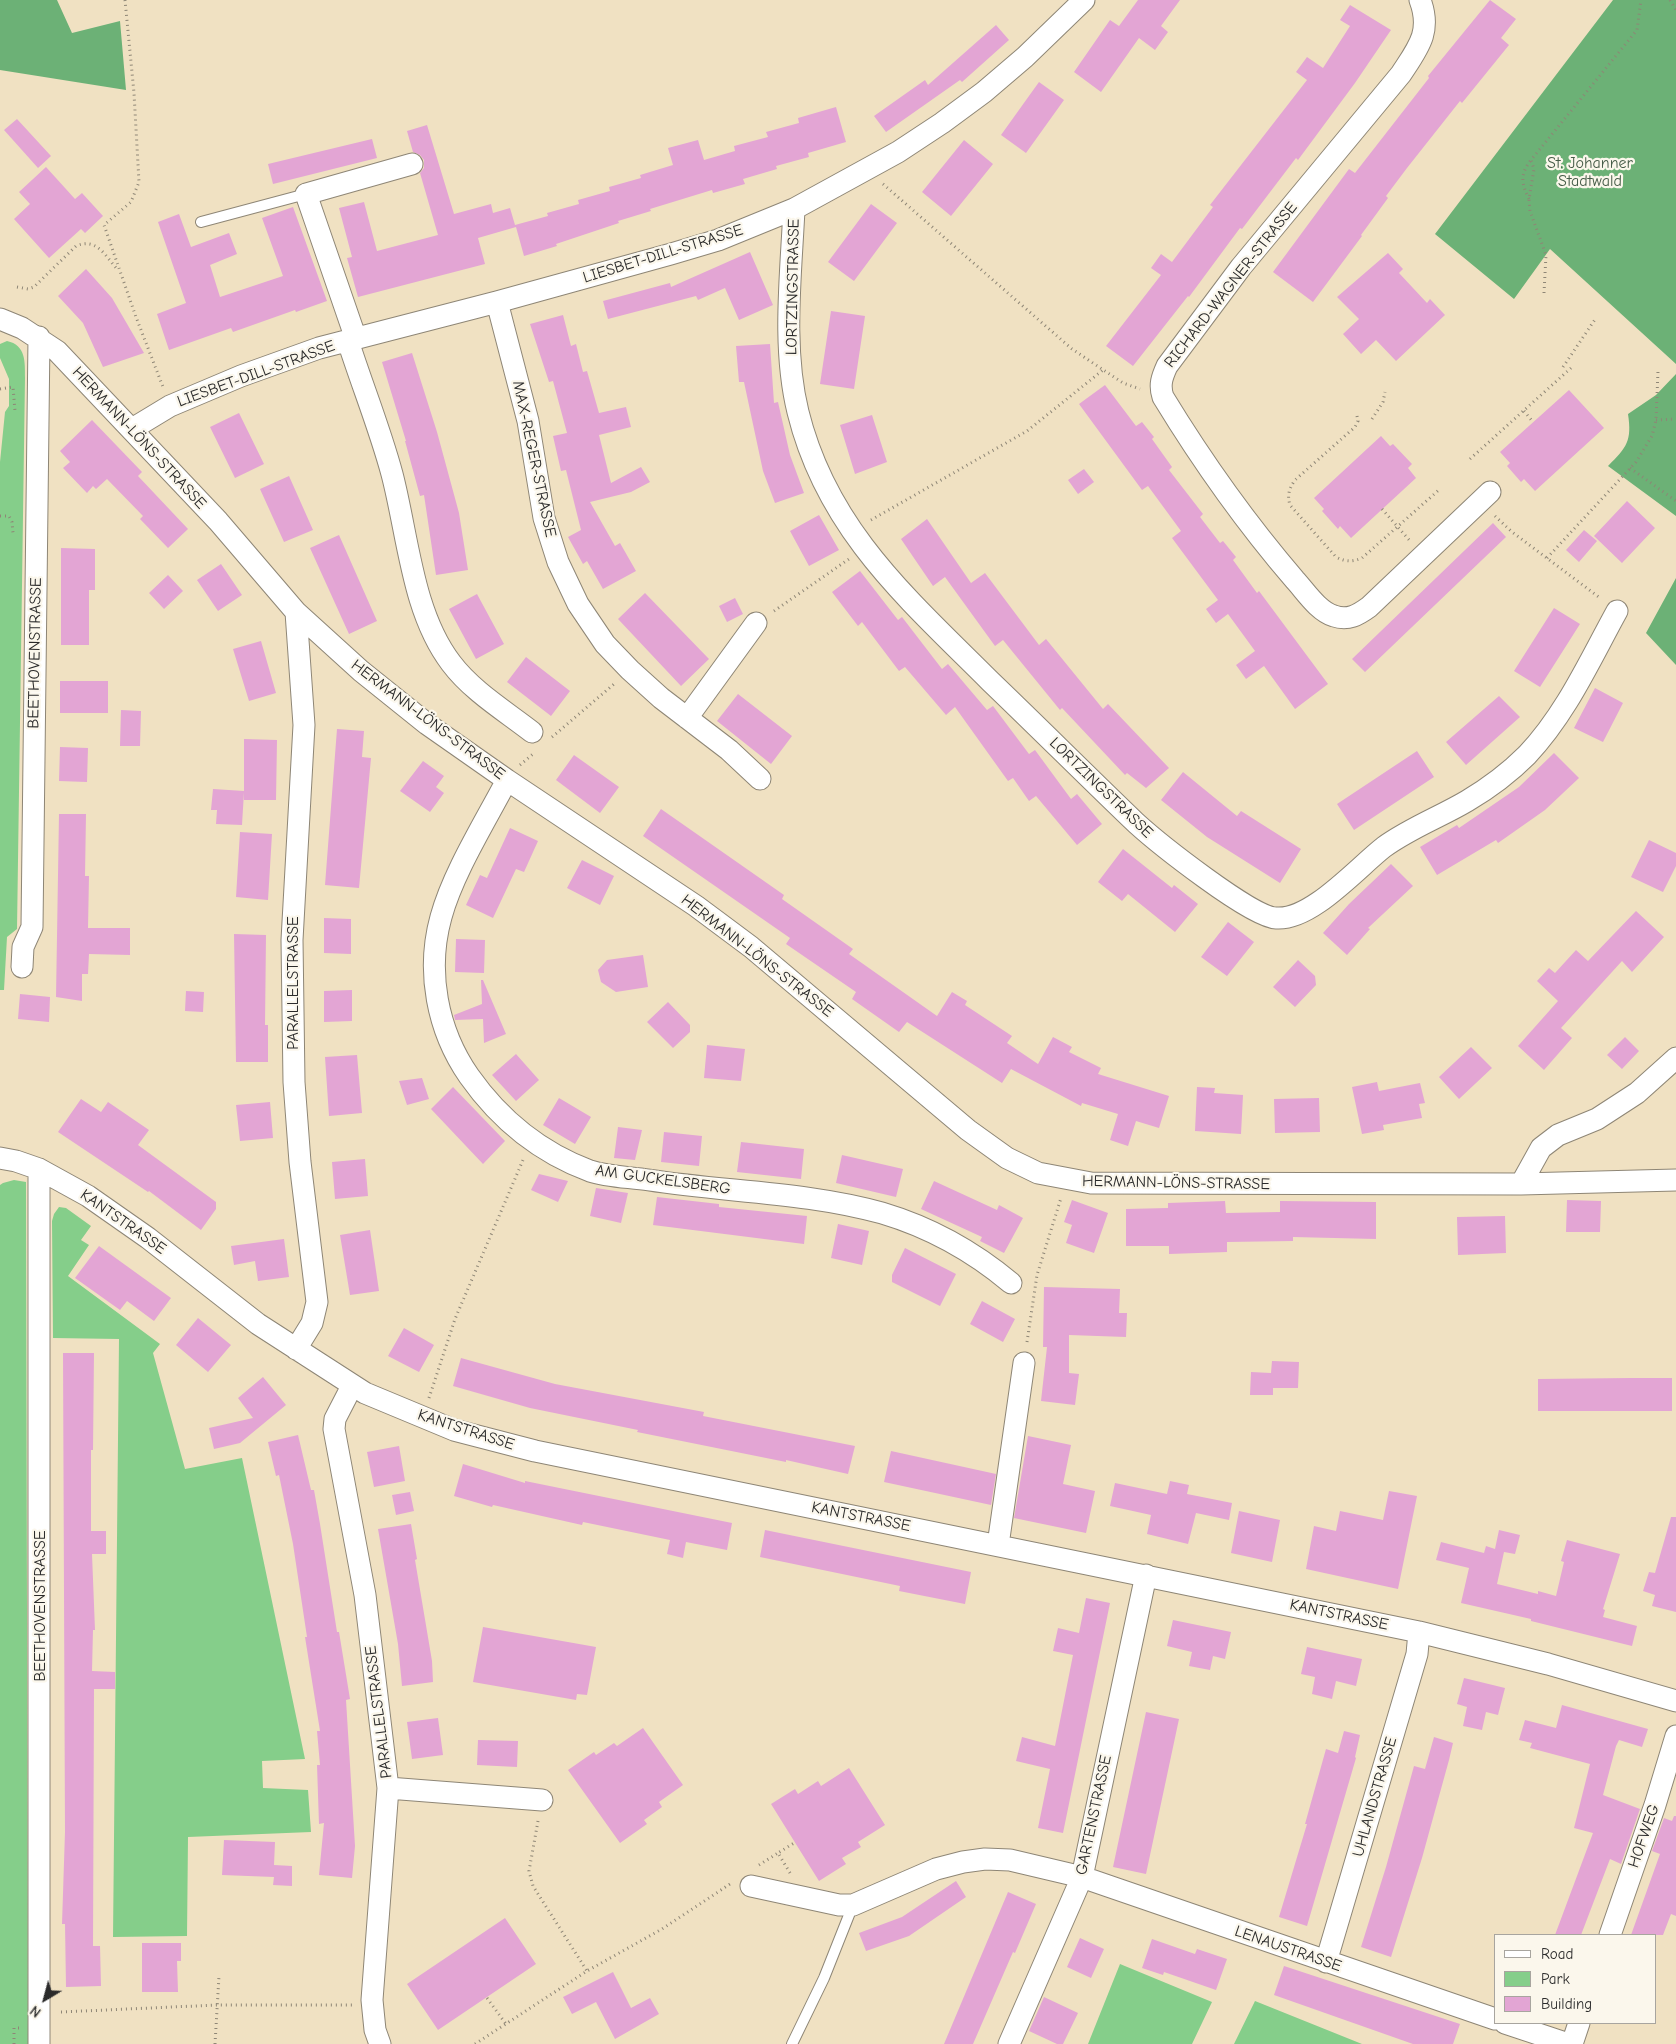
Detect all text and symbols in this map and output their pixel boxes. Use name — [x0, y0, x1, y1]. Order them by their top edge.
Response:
park label: St. Johanner Stadtwald — [1547, 153, 1633, 191]
street label: RICHARD-WAGNER-STRASSE — [1160, 198, 1302, 372]
street label: LORTZINGSTRASSE — [782, 219, 804, 355]
street label: LIESBET-DILL-STRASSE — [581, 221, 745, 287]
street label: LIESBET-DILL-STRASSE — [175, 337, 337, 411]
street label: HERMANN-LÖNS-STRASSE — [68, 363, 210, 513]
street label: MAX-REGER-STRASSE — [508, 379, 560, 539]
street label: BEETHOVENSTRASSE — [24, 577, 46, 729]
street label: HERMANN-LÖNS-STRASSE — [347, 656, 509, 784]
street label: LORTZINGSTRASSE — [1045, 734, 1157, 842]
street label: HERMANN-LÖNS-STRASSE — [677, 891, 837, 1021]
street label: PARALLELSTRASSE — [283, 916, 303, 1050]
street label: AM GUCKELSBERG — [594, 1161, 732, 1199]
street label: HERMANN-LÖNS-STRASSE — [1082, 1172, 1270, 1194]
street label: KANTSTRASSE — [76, 1185, 170, 1259]
street label: KANTSTRASSE — [415, 1405, 517, 1455]
street label: KANTSTRASSE — [810, 1498, 912, 1536]
street label: BEETHOVENSTRASSE — [30, 1530, 50, 1682]
street label: KANTSTRASSE — [1288, 1595, 1390, 1635]
street label: PARALLELSTRASSE — [361, 1645, 397, 1779]
street label: UHLANDSTRASSE — [1349, 1735, 1401, 1859]
street label: GARTENSTRASSE — [1072, 1753, 1116, 1877]
street label: HOFWEG — [1624, 1802, 1664, 1870]
street label: LENAUSTRASSE — [1232, 1922, 1344, 1976]
legend — [1494, 1934, 1656, 2024]
text: Road — [1541, 1945, 1573, 1963]
text: Park — [1541, 1970, 1570, 1988]
north arrow — [20, 1974, 70, 2024]
text: Building — [1541, 1995, 1592, 2013]
text: N — [27, 2002, 44, 2021]

